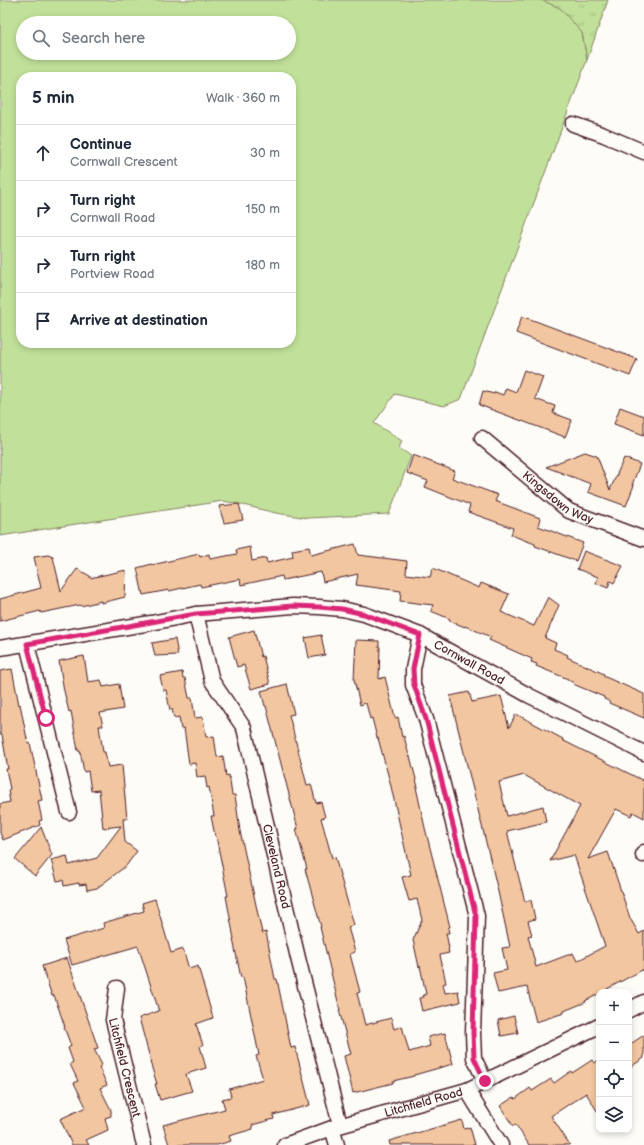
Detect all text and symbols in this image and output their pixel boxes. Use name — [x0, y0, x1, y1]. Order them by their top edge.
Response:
search box — [16, 16, 296, 60]
icon: search — [30, 27, 52, 49]
text: Search here — [62, 29, 145, 48]
text: 5 min — [32, 88, 75, 108]
text: Walk · 360 m — [206, 90, 280, 106]
text: Continue — [70, 135, 132, 154]
icon: ahead — [32, 142, 54, 164]
text: 30 m — [250, 145, 280, 161]
text: Cornwall Crescent — [70, 154, 178, 170]
text: Turn right — [70, 191, 135, 210]
icon: right — [32, 198, 54, 220]
text: 150 m — [246, 201, 280, 217]
text: Cornwall Road — [70, 210, 155, 226]
text: Turn right — [70, 247, 135, 266]
icon: right — [32, 254, 54, 276]
text: 180 m — [245, 257, 280, 273]
text: Portview Road — [70, 266, 155, 282]
icon: arrive — [32, 310, 54, 332]
text: Arrive at destination — [70, 311, 208, 330]
street label: Kingsdown Way — [519, 468, 596, 528]
street label: Cornwall Road — [431, 637, 507, 689]
route start — [37, 709, 55, 727]
street label: Cleveland Road — [259, 823, 293, 910]
map controls — [596, 989, 632, 1133]
button: + — [596, 989, 632, 1025]
street label: Litchfield Crescent — [105, 1016, 144, 1119]
button: − — [596, 1025, 632, 1061]
button: locate — [596, 1061, 632, 1097]
route end — [476, 1072, 494, 1090]
street label: Litchfield Road — [383, 1085, 465, 1121]
button: layers — [596, 1097, 632, 1133]

